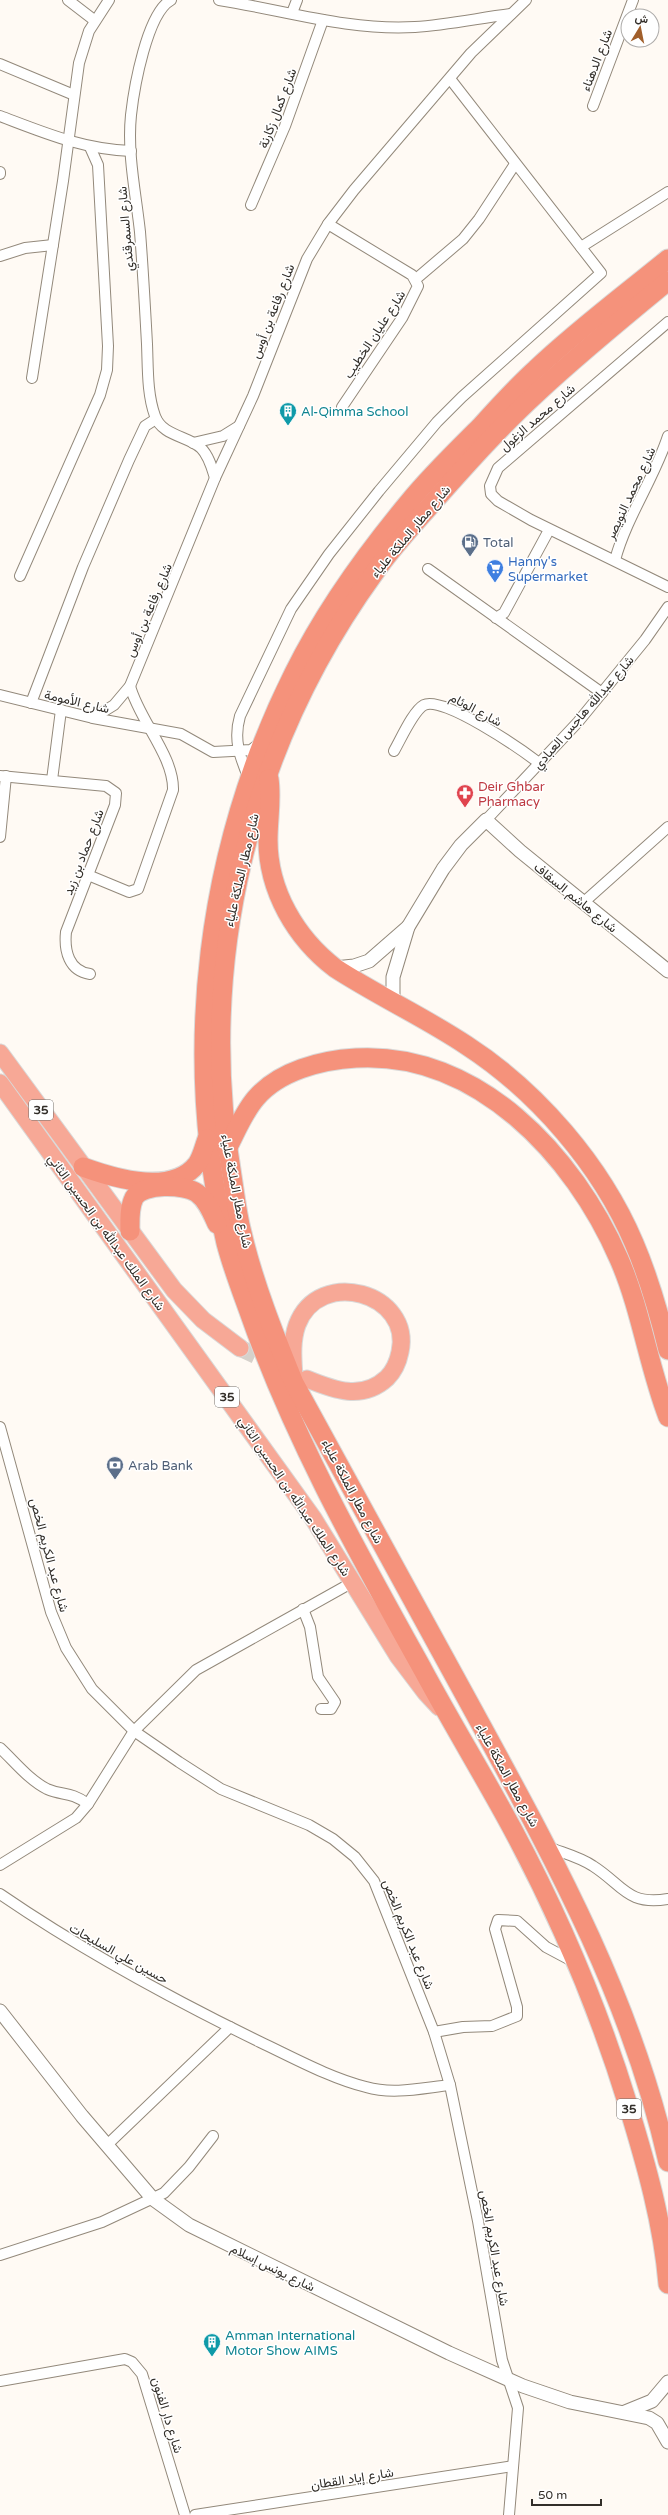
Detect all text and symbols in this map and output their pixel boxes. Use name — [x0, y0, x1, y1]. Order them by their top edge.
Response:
north arrow — [620, 8, 660, 48]
text: ش — [634, 11, 649, 26]
street label: شارع الدهناء — [578, 27, 617, 94]
street label: شارع كمال زكارنة — [255, 66, 301, 151]
street label: شارع السمرقندي — [114, 186, 140, 272]
street label: شارع رفاعة بن أوس — [248, 262, 299, 361]
street label: شارع عليان الخطيب — [340, 287, 410, 382]
street label: شارع محمد الزغول — [497, 381, 579, 456]
building icon: Al-Qimma School — [278, 401, 298, 426]
place label: Al-Qimma School — [301, 404, 409, 420]
street label: شارع محمد النويصر — [602, 445, 660, 544]
street label: شارع مطار الملكة علياء — [367, 482, 455, 582]
fuel station icon: Total — [460, 532, 480, 557]
place label: Total — [483, 535, 513, 551]
place label: Hanny's Supermarket — [508, 554, 588, 585]
supermarket icon: Hanny's Supermarket — [485, 558, 505, 583]
street label: شارع رفاعة بن أوس — [122, 561, 177, 660]
street label: شارع عبدالله هاجس العبادي — [530, 652, 639, 774]
street label: شارع الأمومة — [42, 687, 111, 718]
street label: شارع الوئام — [446, 689, 505, 731]
place label: Deir Ghbar Pharmacy — [478, 779, 545, 810]
pharmacy icon: Deir Ghbar Pharmacy — [455, 783, 475, 808]
street label: شارع حماد بن زيد — [60, 807, 109, 898]
street label: شارع مطار الملكة علياء — [221, 812, 264, 929]
street label: شارع هاشم السقاف — [530, 859, 620, 937]
road number: 35 — [29, 1100, 53, 1120]
street label: شارع مطار الملكة علياء — [216, 1133, 255, 1250]
street label: شارع الملك عبدالله بن الحسين الثاني — [42, 1151, 168, 1315]
road number: 35 — [215, 1387, 239, 1407]
street label: شارع الملك عبدالله بن الحسين الثاني — [233, 1414, 354, 1581]
street label: شارع مطار الملكة علياء — [317, 1437, 386, 1547]
bank icon: Arab Bank — [105, 1455, 125, 1480]
place label: Arab Bank — [128, 1458, 193, 1474]
street label: شارع عبد الكريم الخص — [25, 1497, 72, 1614]
street label: شارع مطار الملكة علياء — [471, 1721, 542, 1831]
street label: شارع عبد الكريم الخص — [378, 1877, 437, 1992]
street label: حسين علي السليحات — [65, 1920, 171, 1990]
road number: 35 — [617, 2099, 641, 2119]
street label: شارع عبد الكريم الخص — [475, 2189, 512, 2308]
street label: شارع يونس إسلام — [227, 2241, 317, 2296]
place label: Amman International Motor Show AIMS — [225, 2328, 355, 2359]
building icon: Amman International Motor Show AIMS — [202, 2332, 222, 2357]
street label: شارع دار الفنون — [147, 2375, 186, 2456]
street label: شارع إياد القطان — [310, 2465, 395, 2494]
scale bar — [532, 2481, 601, 2507]
text: 50 m — [538, 2488, 567, 2502]

